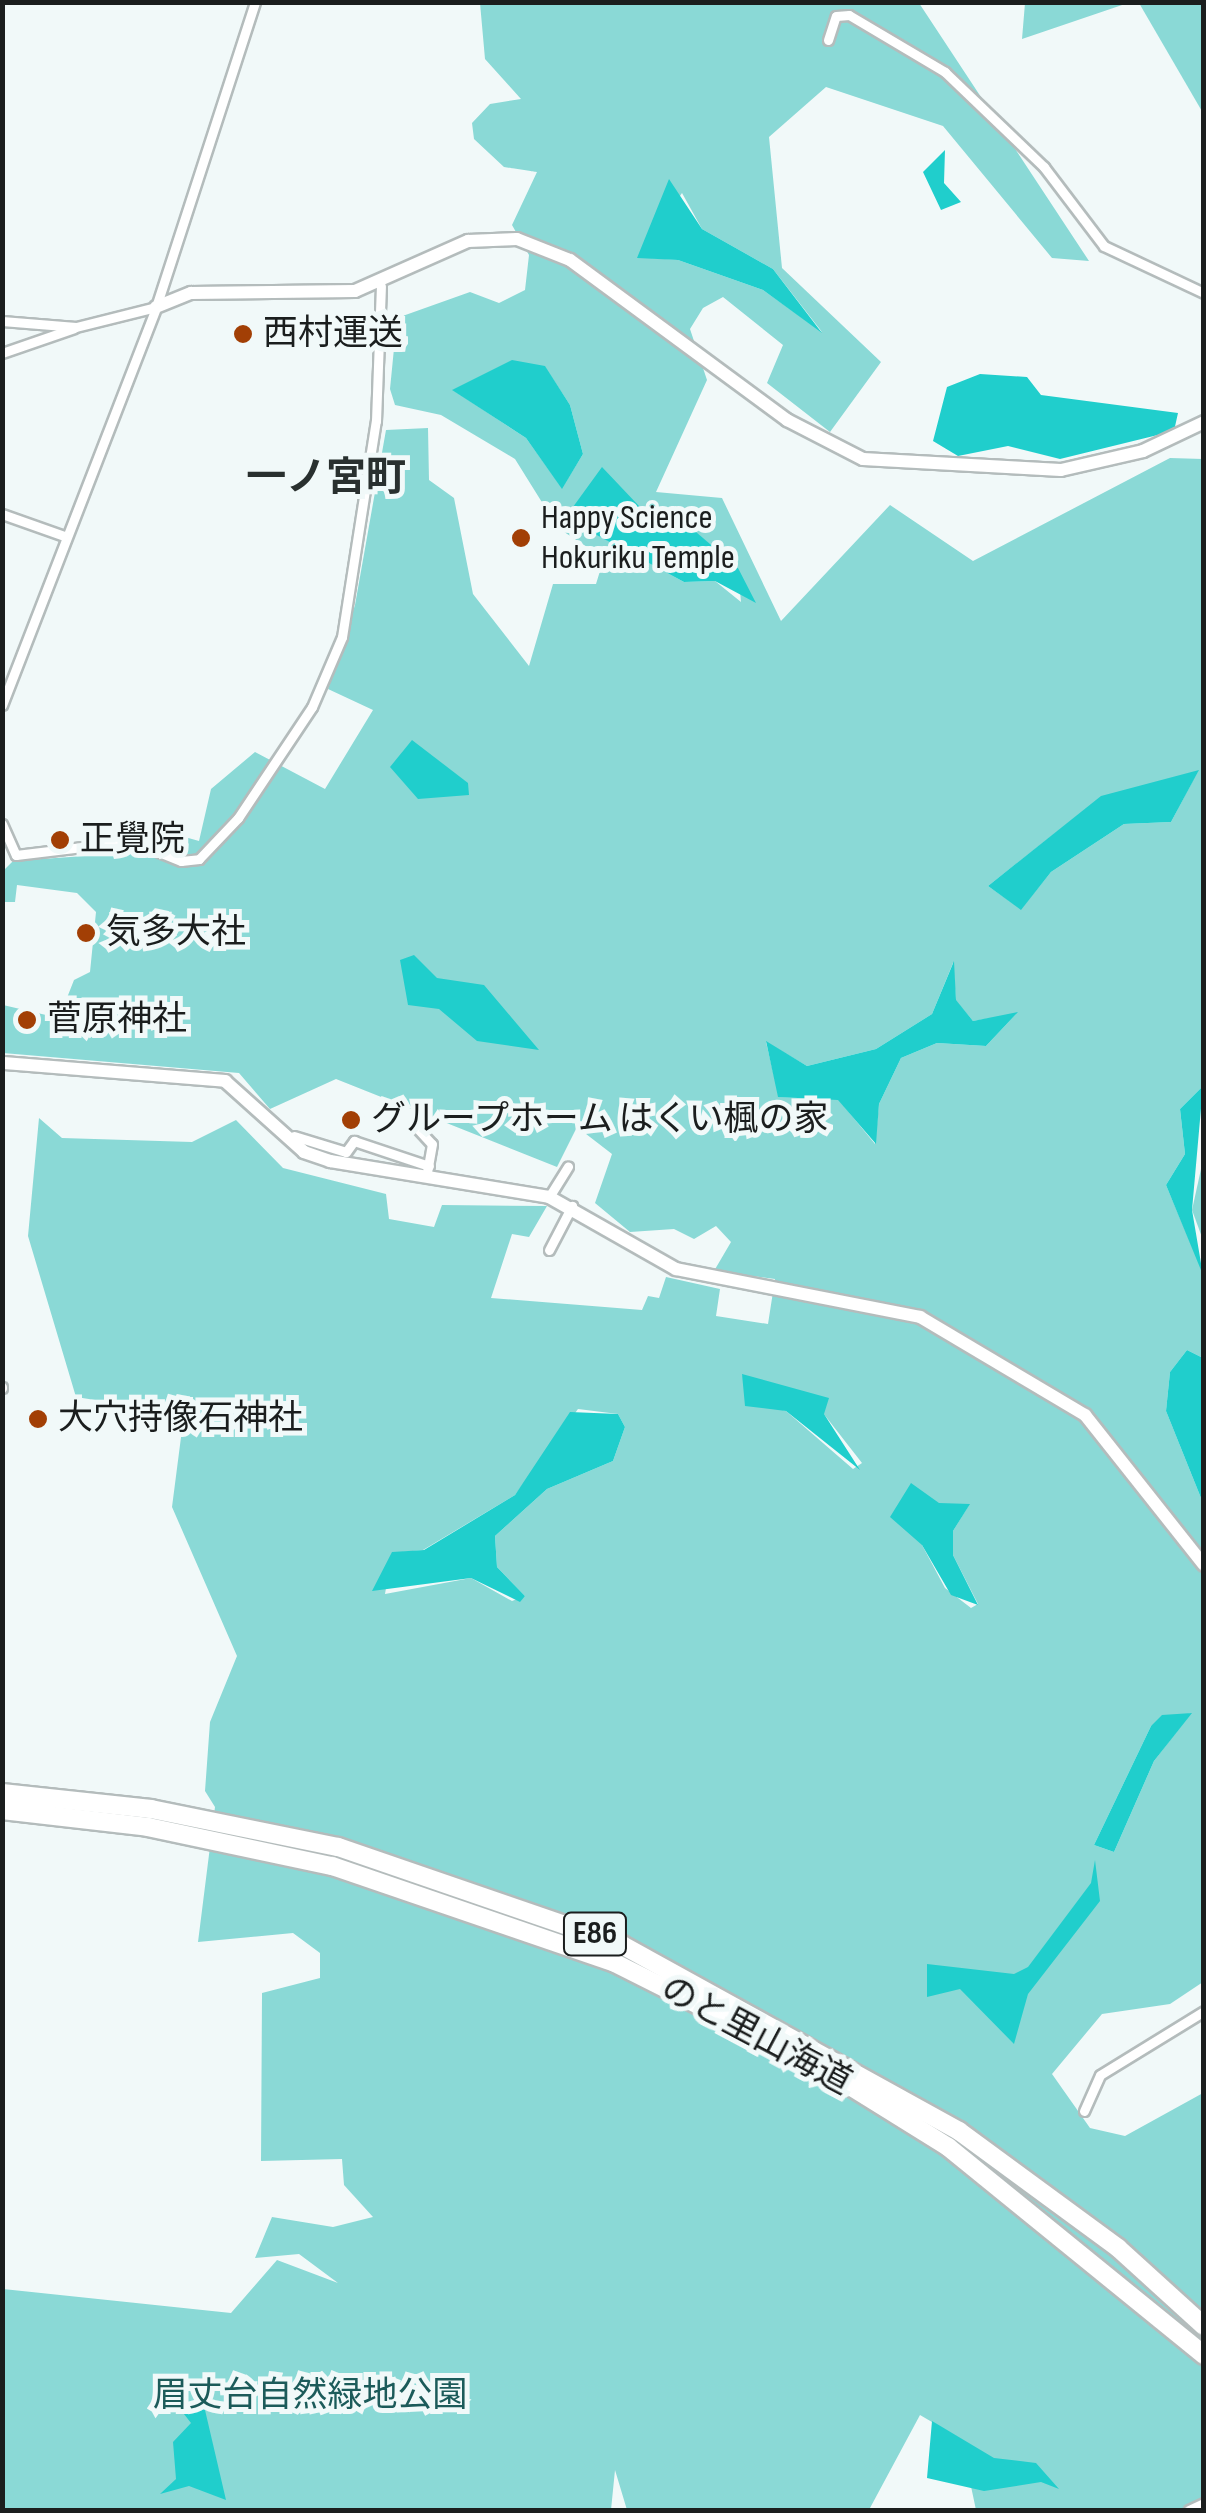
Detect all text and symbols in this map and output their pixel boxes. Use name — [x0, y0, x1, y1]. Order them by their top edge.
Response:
place label: 西村運送 — [263, 313, 403, 355]
marker: 西村運送 — [232, 323, 254, 345]
district label: 一ノ宮町 — [246, 454, 406, 502]
place label: Happy Science Hokuriku Temple — [541, 497, 735, 579]
marker: Happy Science Hokuriku Temple — [510, 527, 532, 549]
place label: 正覺院 — [80, 819, 185, 861]
marker: 正覺院 — [49, 829, 71, 851]
place label: 気多大社 — [106, 912, 246, 954]
marker: 気多大社 — [75, 922, 97, 944]
place label: 菅原神社 — [47, 999, 187, 1041]
marker: 菅原神社 — [16, 1009, 38, 1031]
place label: グループホーム はくい楓の家 — [371, 1099, 832, 1141]
marker: グループホーム はくい楓の家 — [340, 1109, 362, 1131]
place label: 大穴持像石神社 — [58, 1398, 303, 1440]
marker: 大穴持像石神社 — [27, 1408, 49, 1430]
road number: E86 — [562, 1907, 628, 1961]
street label: のと里山海道 — [653, 1968, 859, 2104]
park label: 眉丈台自然緑地公園 — [153, 2375, 467, 2417]

